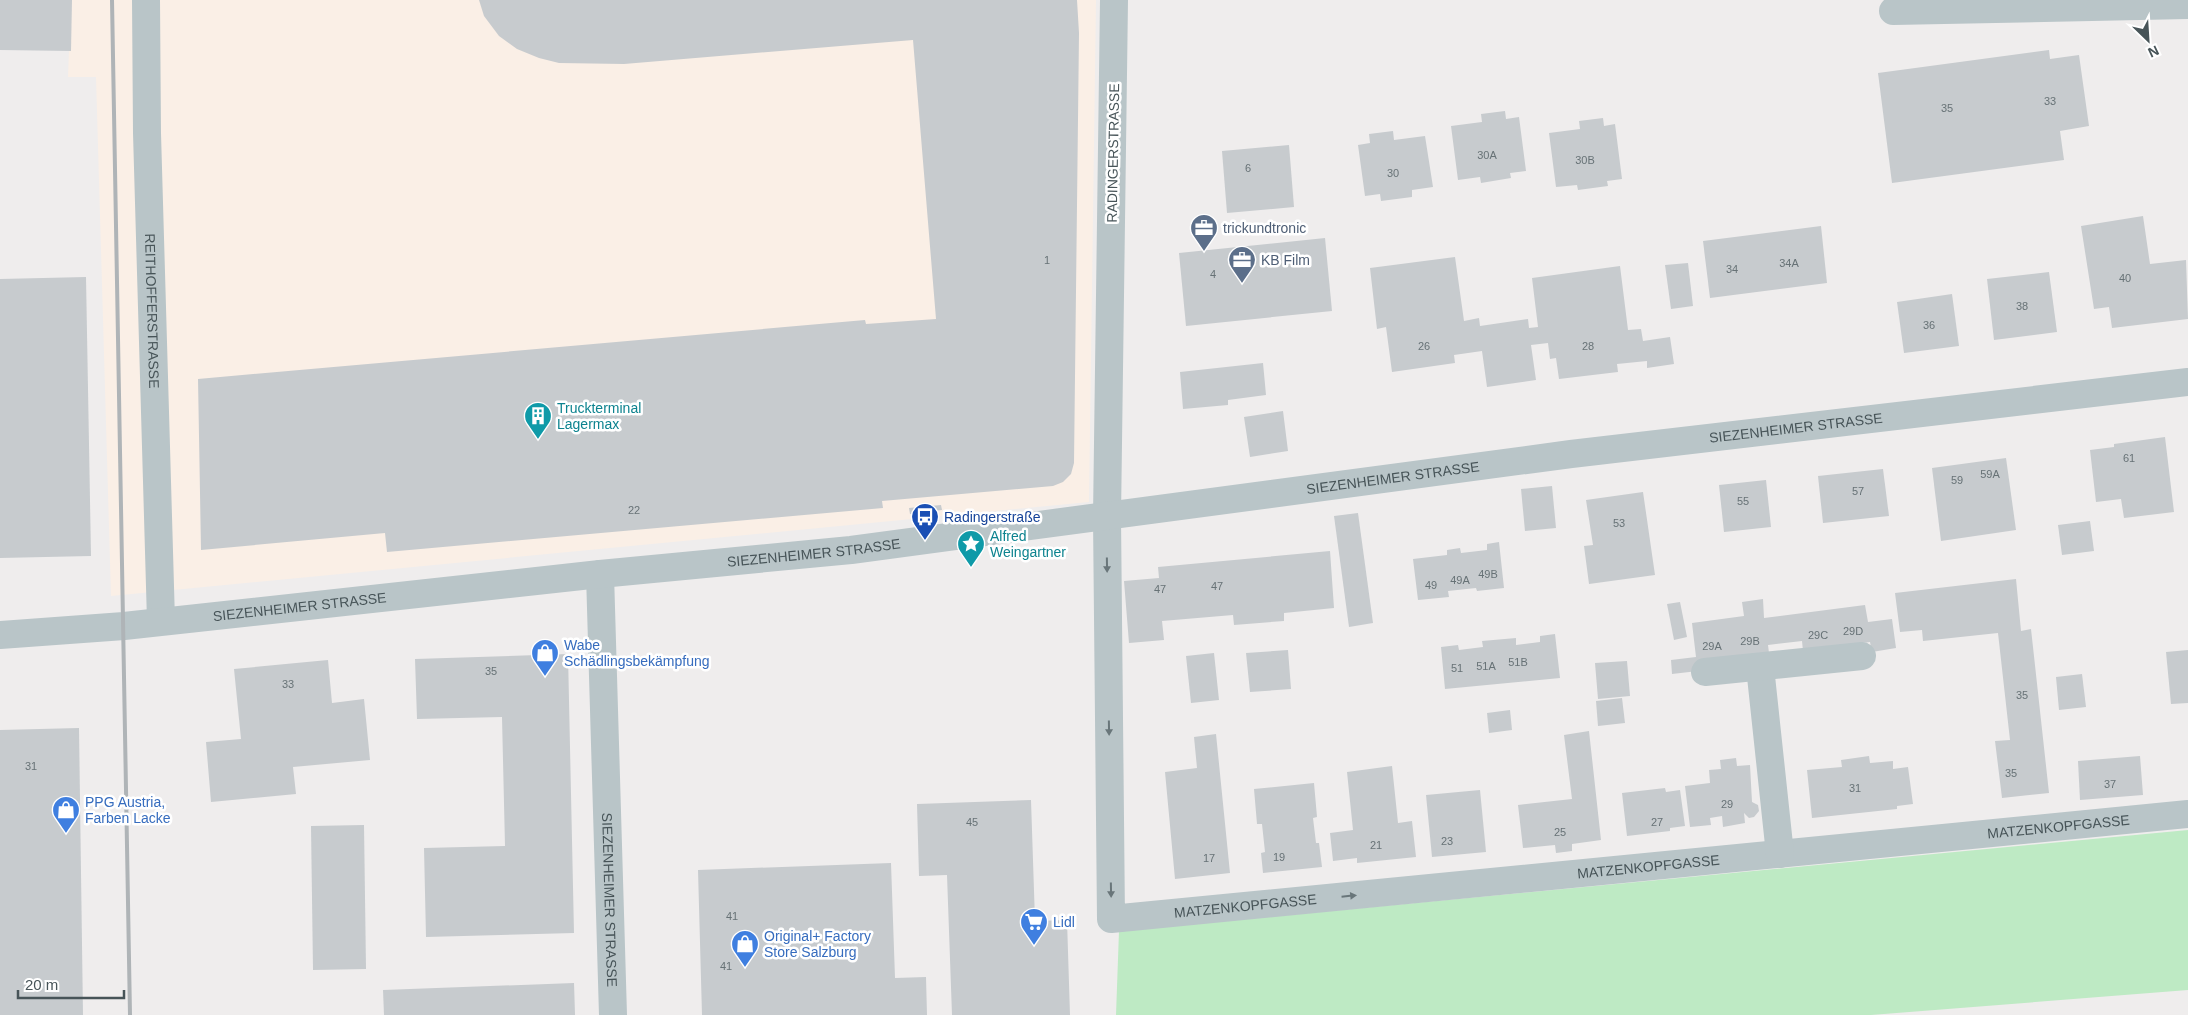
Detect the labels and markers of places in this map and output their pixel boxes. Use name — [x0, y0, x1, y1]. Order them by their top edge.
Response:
office icon: trickundtronic — [1189, 213, 1219, 252]
place label: trickundtronic — [1223, 220, 1306, 236]
office icon: KB Film — [1227, 245, 1257, 284]
place label: KB Film — [1261, 252, 1310, 268]
place label: Truckterminal Lagermax — [557, 400, 641, 432]
building icon: Truckterminal Lagermax — [523, 401, 553, 440]
bus stop icon: Radingerstraße — [910, 502, 940, 541]
place label: Radingerstraße — [944, 509, 1041, 525]
place label: Alfred Weingartner — [990, 528, 1066, 560]
place icon: Alfred Weingartner — [956, 529, 986, 568]
place label: Wabe Schädlingsbekämpfung — [564, 637, 710, 669]
shop icon: Wabe Schädlingsbekämpfung — [530, 638, 560, 677]
place label: PPG Austria, Farben Lacke — [85, 794, 171, 826]
shop icon: PPG Austria, Farben Lacke — [51, 795, 81, 834]
supermarket icon: Lidl — [1019, 907, 1049, 946]
place label: Lidl — [1053, 914, 1075, 930]
place label: Original+ Factory Store Salzburg — [764, 928, 871, 960]
shop icon: Original+ Factory Store Salzburg — [730, 929, 760, 968]

